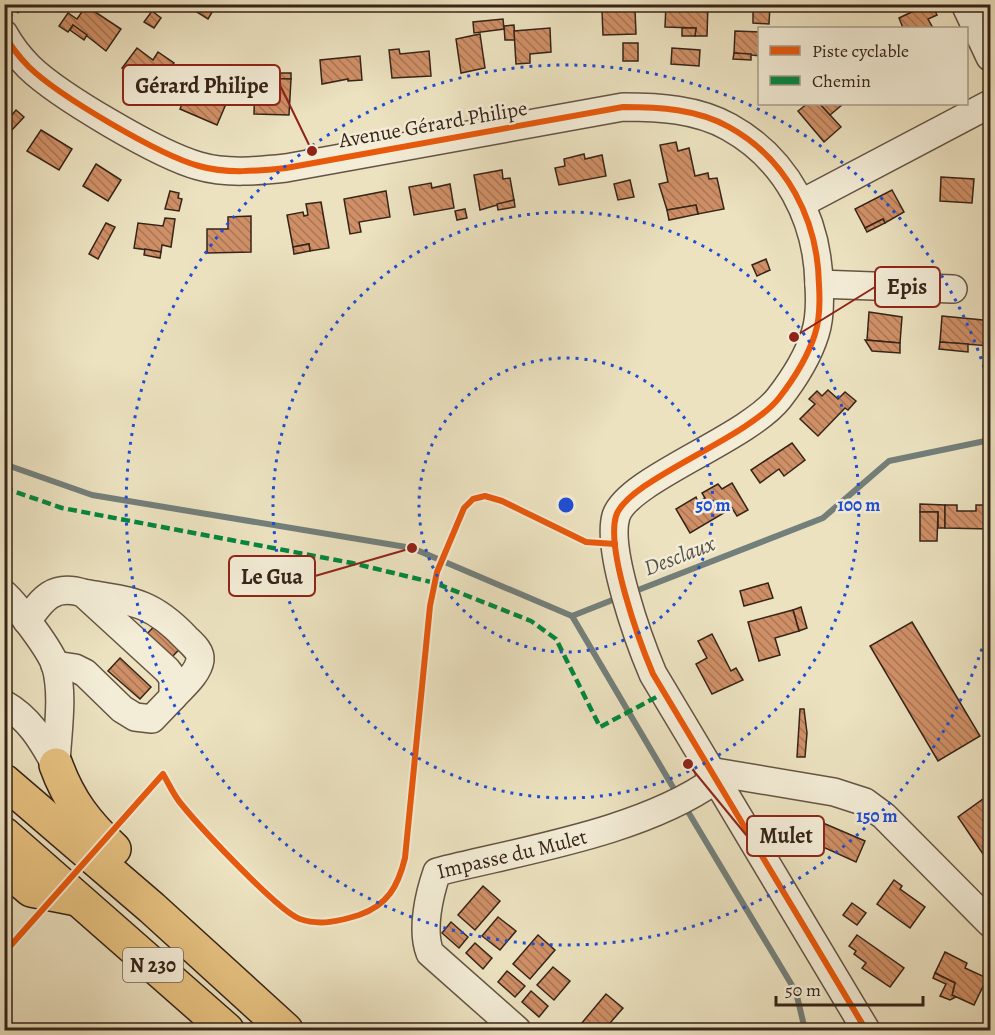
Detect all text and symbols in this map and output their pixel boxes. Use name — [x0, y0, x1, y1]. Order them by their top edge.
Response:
legend — [758, 27, 968, 105]
text: Piste cyclable — [812, 39, 909, 63]
callout: Gérard Philipe — [123, 65, 280, 105]
text: Chemin — [812, 69, 871, 93]
text: Gérard Philipe — [135, 71, 269, 101]
street label: Avenue Gérard Philipe — [336, 94, 529, 155]
callout: Epis — [875, 267, 940, 307]
text: Epis — [887, 272, 927, 302]
text: 50 m — [696, 493, 730, 517]
text: 100 m — [838, 493, 880, 517]
centre of rings — [556, 495, 576, 515]
water label: Desclaux — [639, 528, 720, 583]
callout: Le Gua — [229, 556, 315, 596]
text: Le Gua — [241, 562, 304, 592]
text: 150 m — [856, 804, 898, 828]
callout: Mulet — [747, 816, 824, 856]
text: Mulet — [759, 821, 813, 851]
street label: Impasse du Mulet — [434, 822, 590, 886]
road number: N 230 — [123, 948, 183, 982]
scale bar — [776, 969, 923, 1007]
text: 50 m — [785, 978, 821, 1002]

